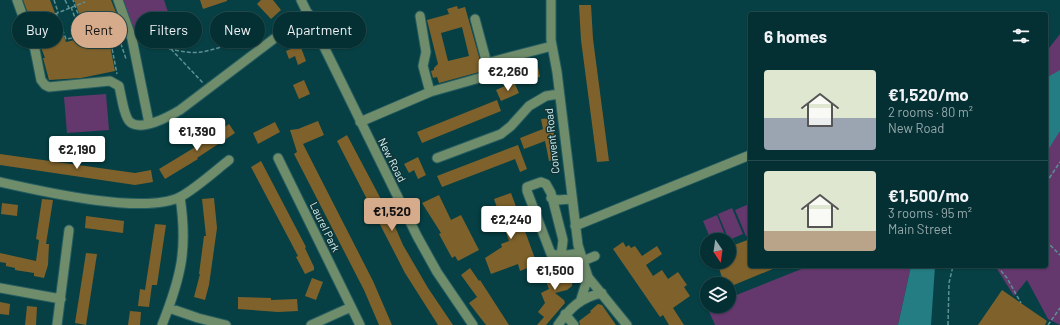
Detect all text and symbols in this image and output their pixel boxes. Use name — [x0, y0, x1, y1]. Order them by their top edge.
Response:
chip: Buy — [12, 12, 63, 48]
chip: Rent — [71, 12, 127, 48]
chip: Filters — [135, 12, 202, 48]
chip: New — [210, 12, 265, 48]
chip: Apartment — [273, 12, 366, 48]
icon: filters — [1010, 25, 1032, 47]
text: 6 homes — [764, 26, 827, 46]
pin: €2,260 — [475, 58, 541, 92]
text: €2,260 — [488, 63, 528, 79]
text: €1,520/mo — [888, 84, 969, 104]
icon: home — [796, 86, 844, 134]
text: 2 rooms · 80 m² — [888, 104, 973, 120]
street label: Convent Road — [542, 108, 561, 174]
pin: €1,390 — [164, 118, 230, 152]
text: New Road — [888, 120, 944, 136]
text: €1,390 — [178, 123, 216, 139]
pin: €2,190 — [44, 136, 110, 170]
street label: New Road — [376, 136, 409, 184]
text: €2,190 — [58, 141, 96, 157]
text: €1,500/mo — [888, 185, 969, 205]
icon: home — [796, 187, 844, 235]
pin: €1,520 — [359, 198, 425, 232]
street label: Laurel Park — [308, 200, 343, 254]
text: €1,520 — [373, 203, 411, 219]
text: 3 rooms · 95 m² — [888, 205, 972, 221]
pin: €2,240 — [478, 206, 544, 240]
text: €2,240 — [490, 211, 532, 227]
text: Main Street — [888, 221, 952, 237]
north arrow — [700, 233, 736, 269]
map controls — [700, 233, 736, 313]
pin: €1,500 — [522, 257, 588, 291]
text: €1,500 — [536, 262, 574, 278]
button: layers — [700, 277, 736, 313]

